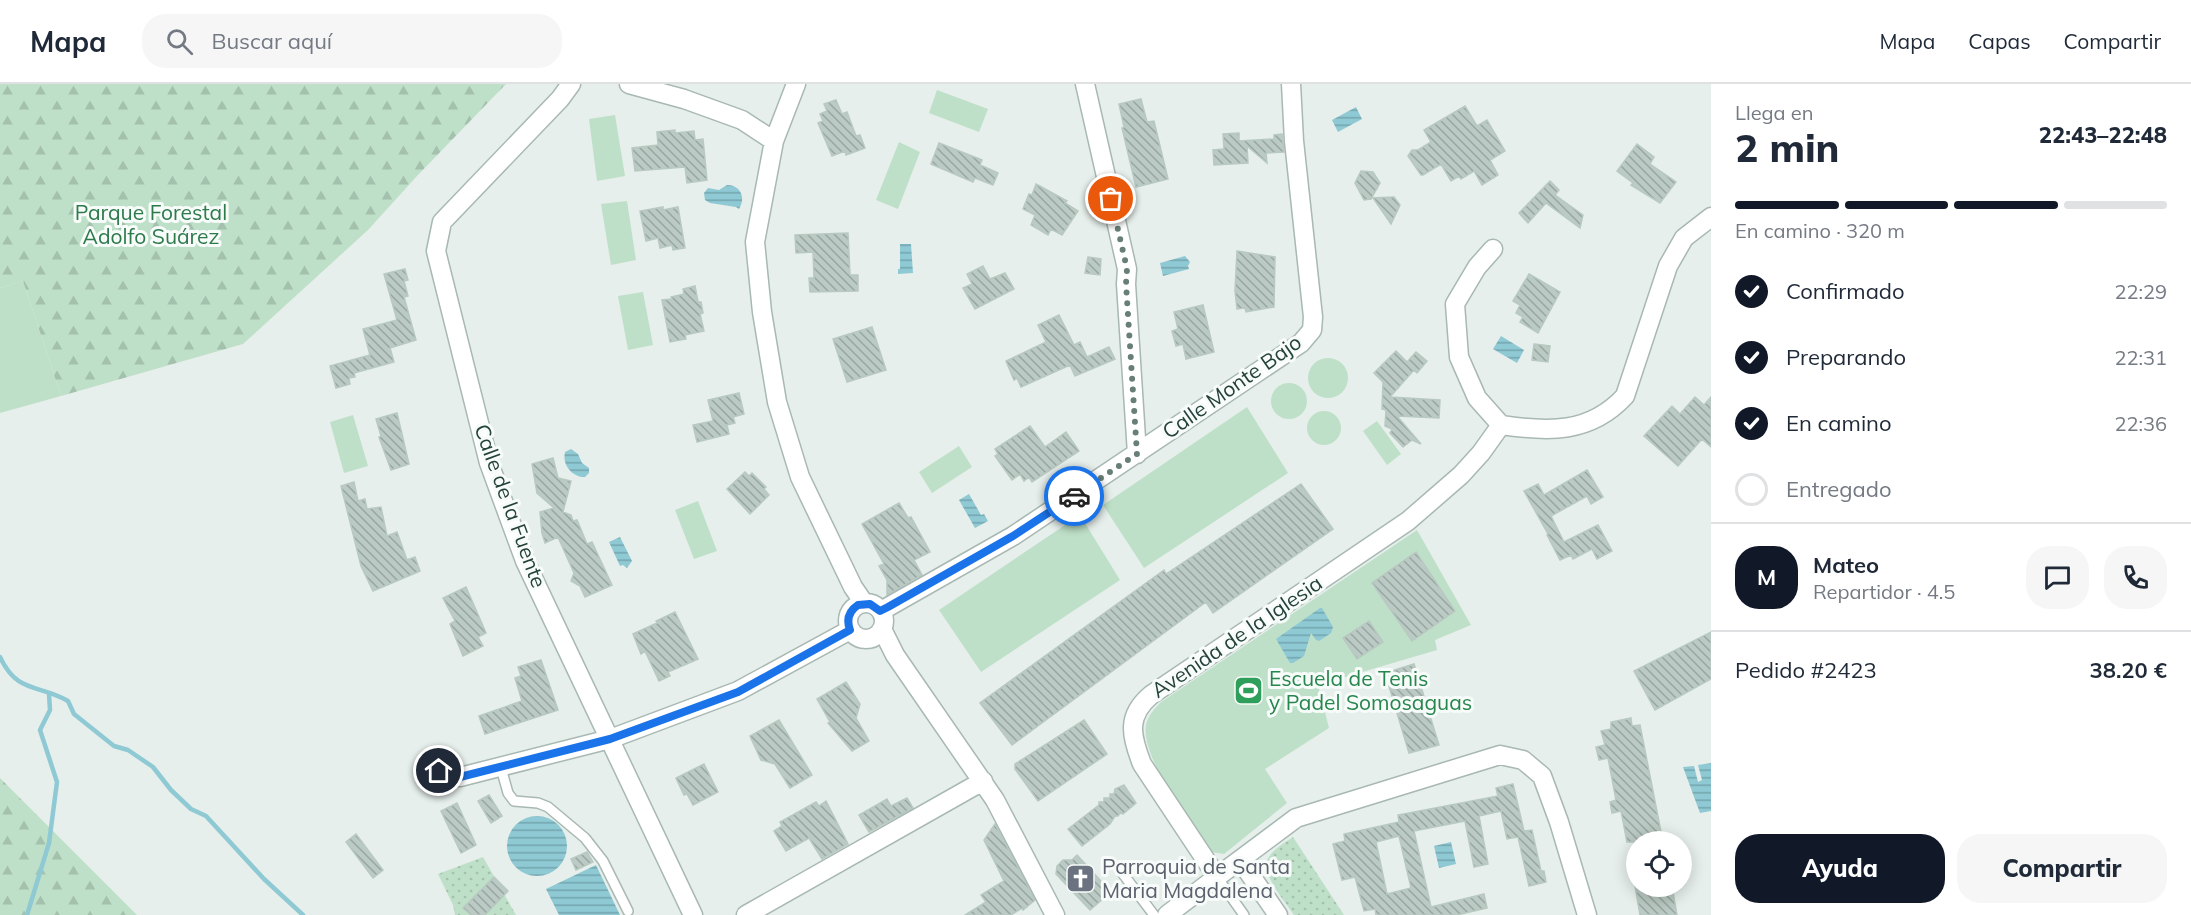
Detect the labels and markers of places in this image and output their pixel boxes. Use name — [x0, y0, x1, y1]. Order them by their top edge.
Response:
pin — [1085, 173, 1136, 224]
place label: Escuela de Tenis y Padel Somosaguas — [1269, 665, 1472, 715]
sports icon: Escuela de Tenis y Padel Somosaguas — [1232, 675, 1264, 707]
pin — [413, 745, 464, 796]
place label: Parroquia de Santa Maria Magdalena — [1102, 853, 1290, 903]
church icon: Parroquia de Santa Maria Magdalena — [1065, 863, 1097, 895]

